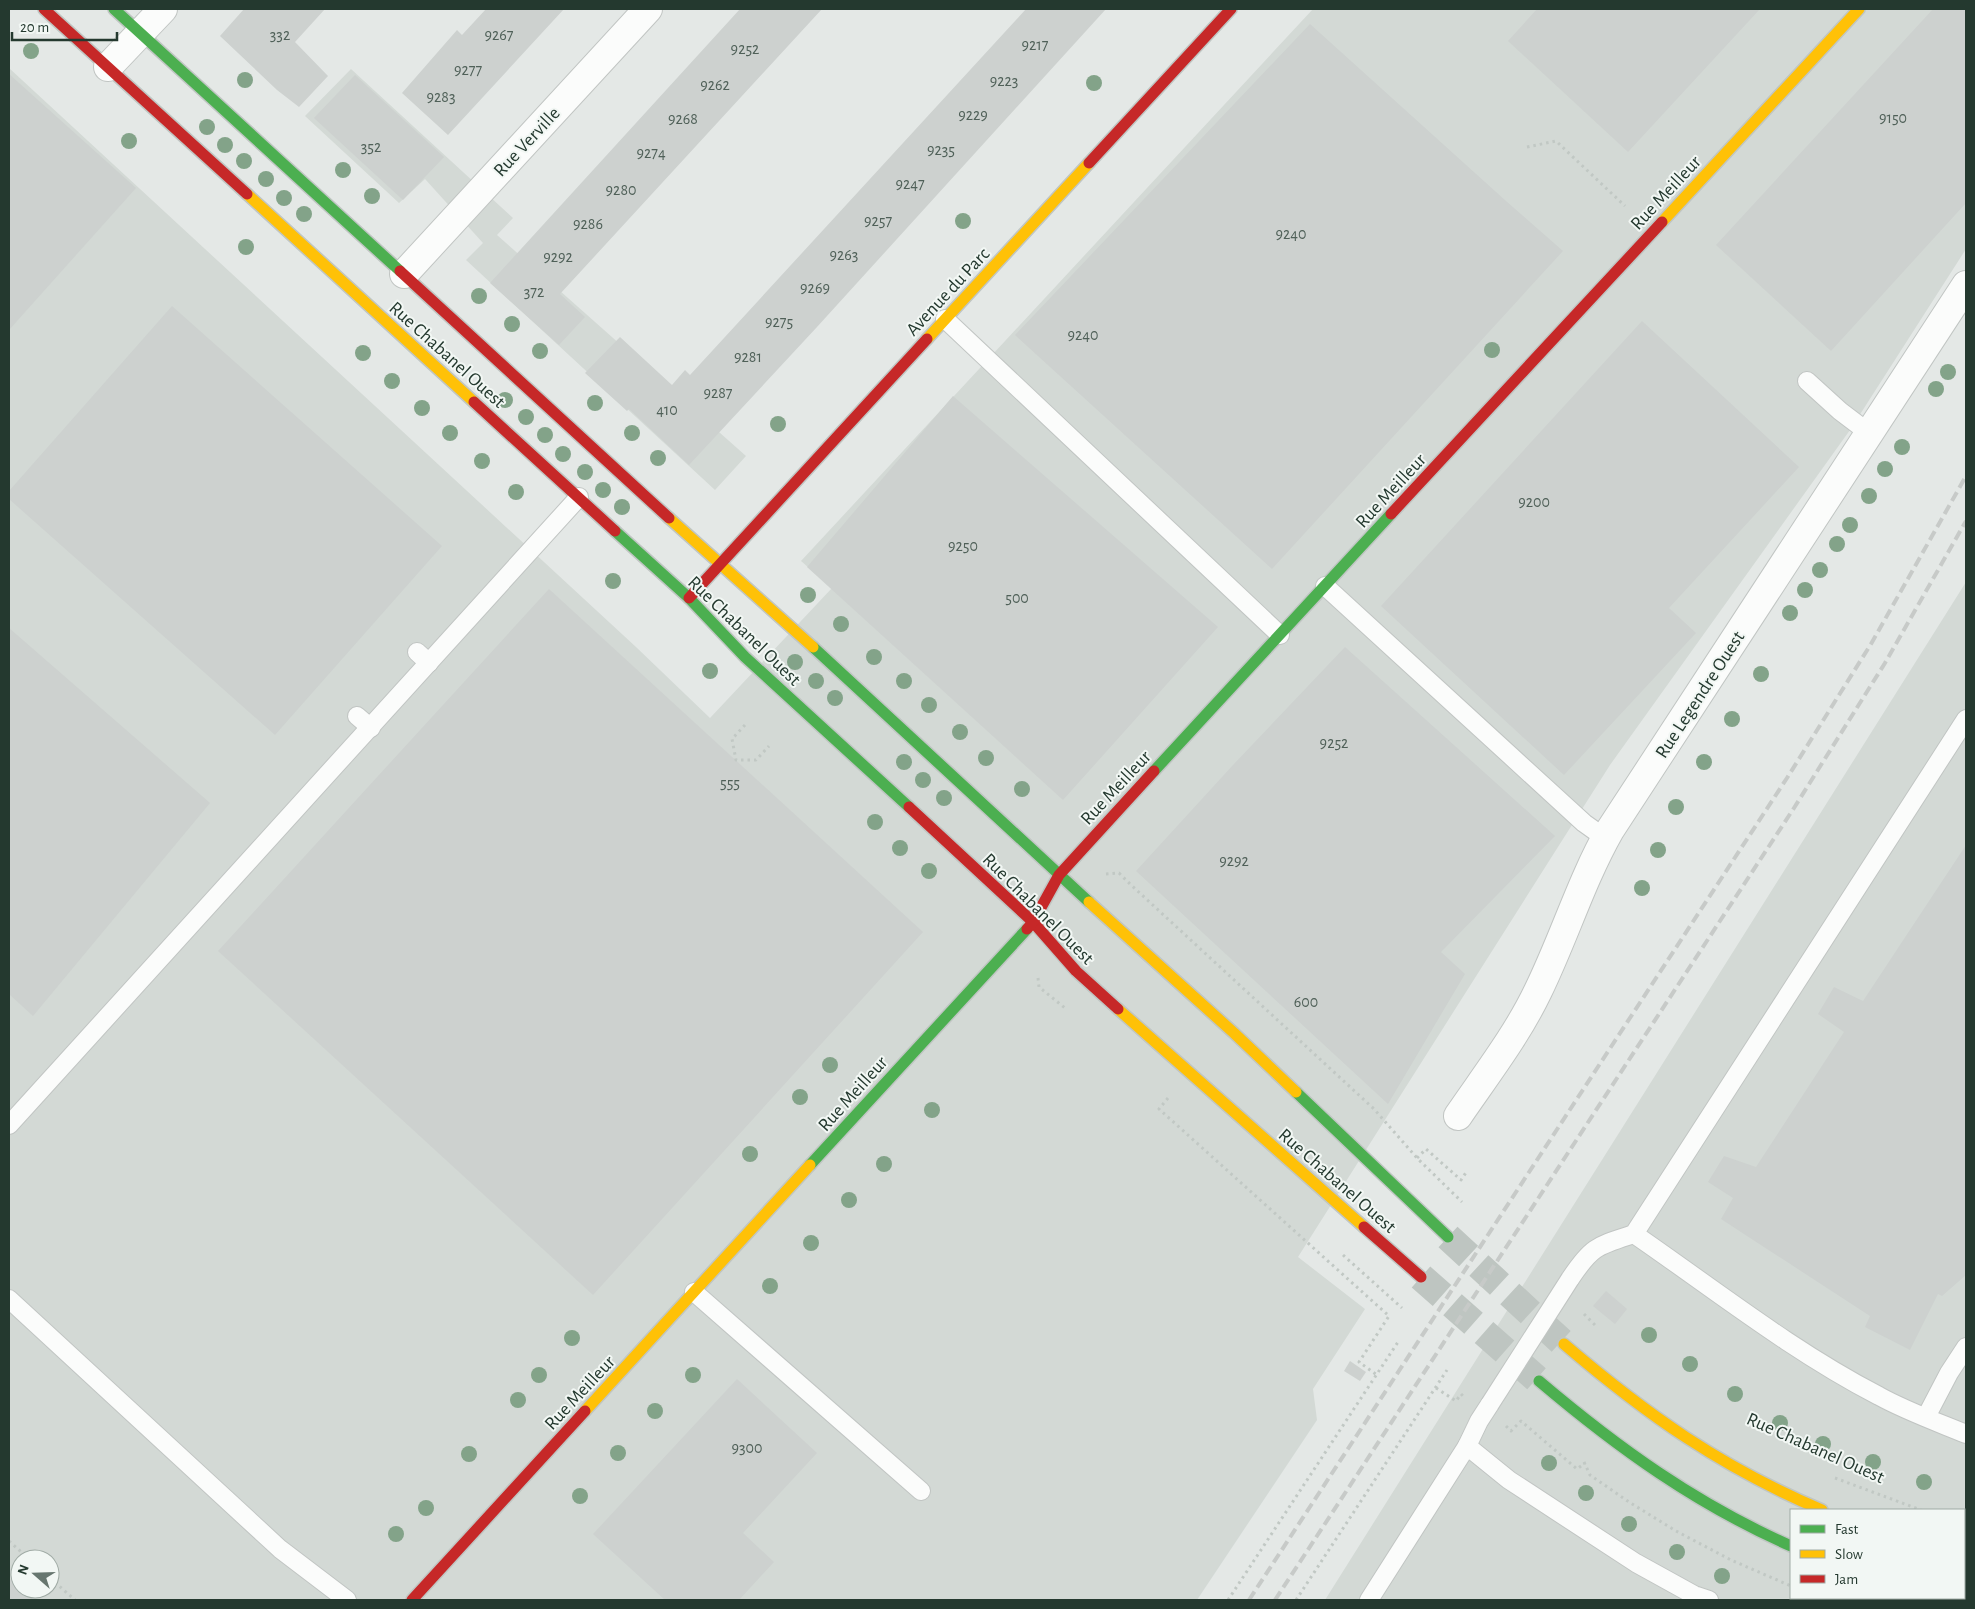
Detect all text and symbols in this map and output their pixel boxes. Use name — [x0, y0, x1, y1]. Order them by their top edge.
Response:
scale bar — [12, 10, 118, 42]
text: 20 m — [20, 20, 49, 35]
house number: 332 — [270, 27, 290, 43]
house number: 9267 — [485, 27, 514, 43]
house number: 9217 — [1022, 37, 1049, 53]
house number: 9252 — [731, 41, 759, 57]
house number: 9277 — [454, 62, 482, 78]
house number: 9223 — [990, 73, 1018, 89]
house number: 9262 — [700, 77, 730, 93]
house number: 9283 — [427, 89, 455, 105]
street label: Rue Verville — [490, 104, 564, 181]
house number: 9229 — [958, 107, 988, 123]
house number: 9150 — [1879, 110, 1907, 126]
house number: 9268 — [668, 111, 698, 127]
house number: 352 — [361, 139, 381, 155]
house number: 9235 — [927, 142, 955, 158]
house number: 9274 — [636, 145, 666, 161]
street label: Rue Meilleur — [1627, 152, 1705, 234]
house number: 9247 — [895, 176, 925, 192]
house number: 9280 — [606, 182, 636, 198]
house number: 9257 — [864, 213, 892, 229]
house number: 9286 — [573, 216, 603, 232]
house number: 9240 — [1276, 226, 1306, 242]
street label: Avenue du Parc — [903, 244, 993, 340]
house number: 9263 — [830, 247, 858, 263]
house number: 9292 — [543, 249, 573, 265]
house number: 9269 — [800, 280, 830, 296]
house number: 372 — [524, 284, 544, 300]
street label: Rue Chabanel Ouest — [385, 298, 509, 412]
house number: 9275 — [765, 314, 793, 330]
house number: 9240 — [1068, 327, 1098, 343]
house number: 9281 — [734, 349, 762, 365]
house number: 9287 — [703, 385, 733, 401]
house number: 410 — [656, 402, 678, 418]
street label: Rue Meilleur — [1352, 450, 1430, 532]
house number: 9200 — [1518, 494, 1550, 510]
house number: 9250 — [948, 538, 978, 554]
street label: Rue Chabanel Ouest — [684, 573, 804, 690]
house number: 500 — [1005, 590, 1029, 606]
street label: Rue Legendre Ouest — [1652, 628, 1748, 762]
house number: 9252 — [1320, 735, 1348, 751]
street label: Rue Meilleur — [1077, 747, 1155, 829]
house number: 555 — [720, 775, 740, 791]
street label: Rue Chabanel Ouest — [979, 850, 1097, 968]
house number: 9292 — [1219, 853, 1249, 869]
house number: 600 — [1294, 994, 1318, 1010]
street label: Rue Meilleur — [815, 1053, 891, 1135]
street label: Rue Chabanel Ouest — [1275, 1125, 1399, 1237]
street label: Rue Meilleur — [541, 1352, 619, 1434]
street label: Rue Chabanel Ouest — [1744, 1409, 1887, 1487]
house number: 9300 — [731, 1440, 763, 1456]
legend — [1790, 1509, 1965, 1599]
text: Fast — [1835, 1522, 1859, 1537]
text: Slow — [1835, 1547, 1863, 1562]
north arrow — [10, 1549, 60, 1599]
text: N — [15, 1563, 32, 1577]
text: Jam — [1835, 1572, 1858, 1587]

